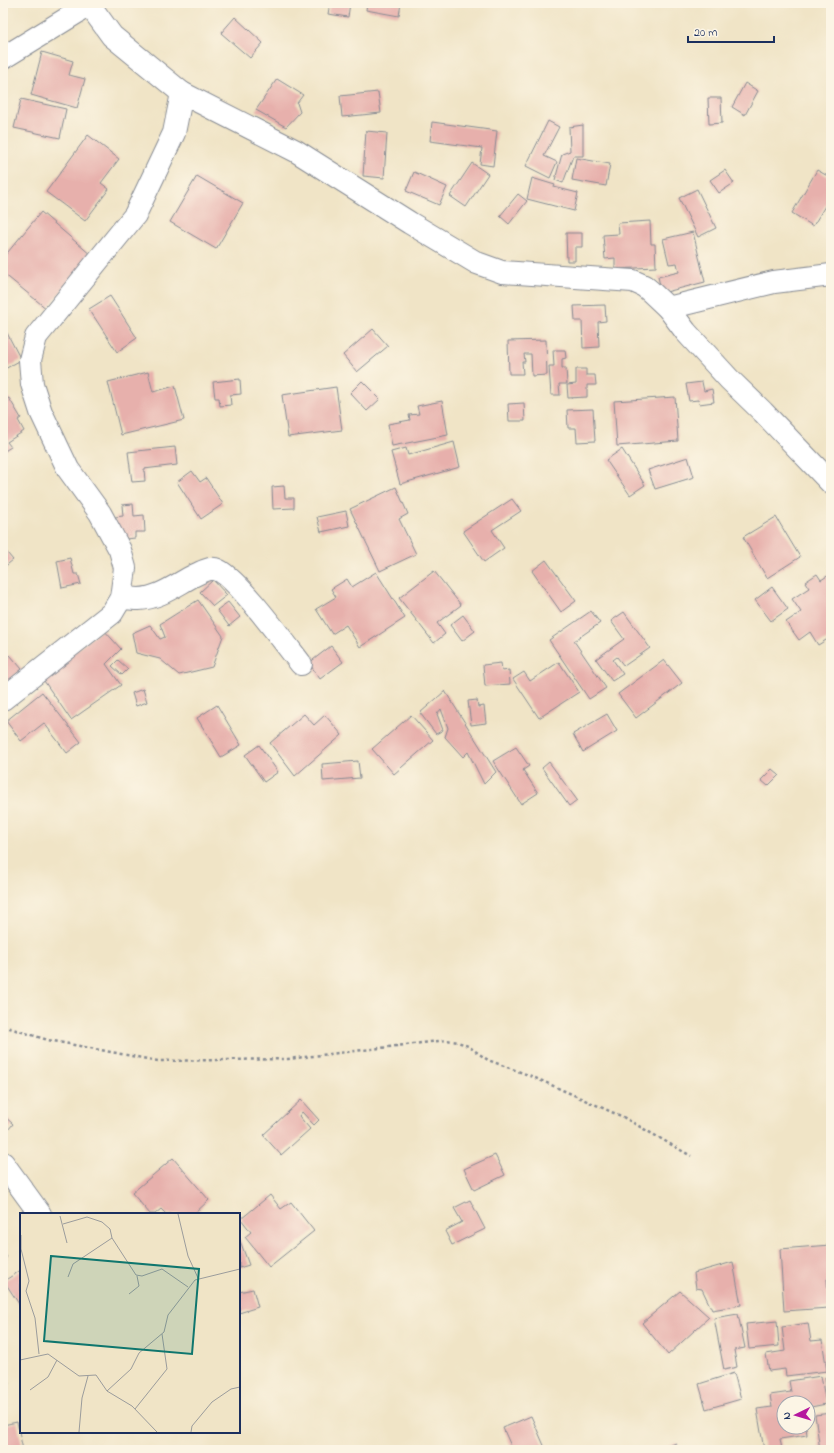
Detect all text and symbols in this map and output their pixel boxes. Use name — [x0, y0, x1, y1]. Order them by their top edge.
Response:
scale bar — [688, 18, 774, 44]
text: 20 m — [694, 24, 717, 42]
inset map — [20, 1213, 240, 1433]
north arrow — [776, 1395, 816, 1435]
text: N — [779, 1411, 795, 1420]

